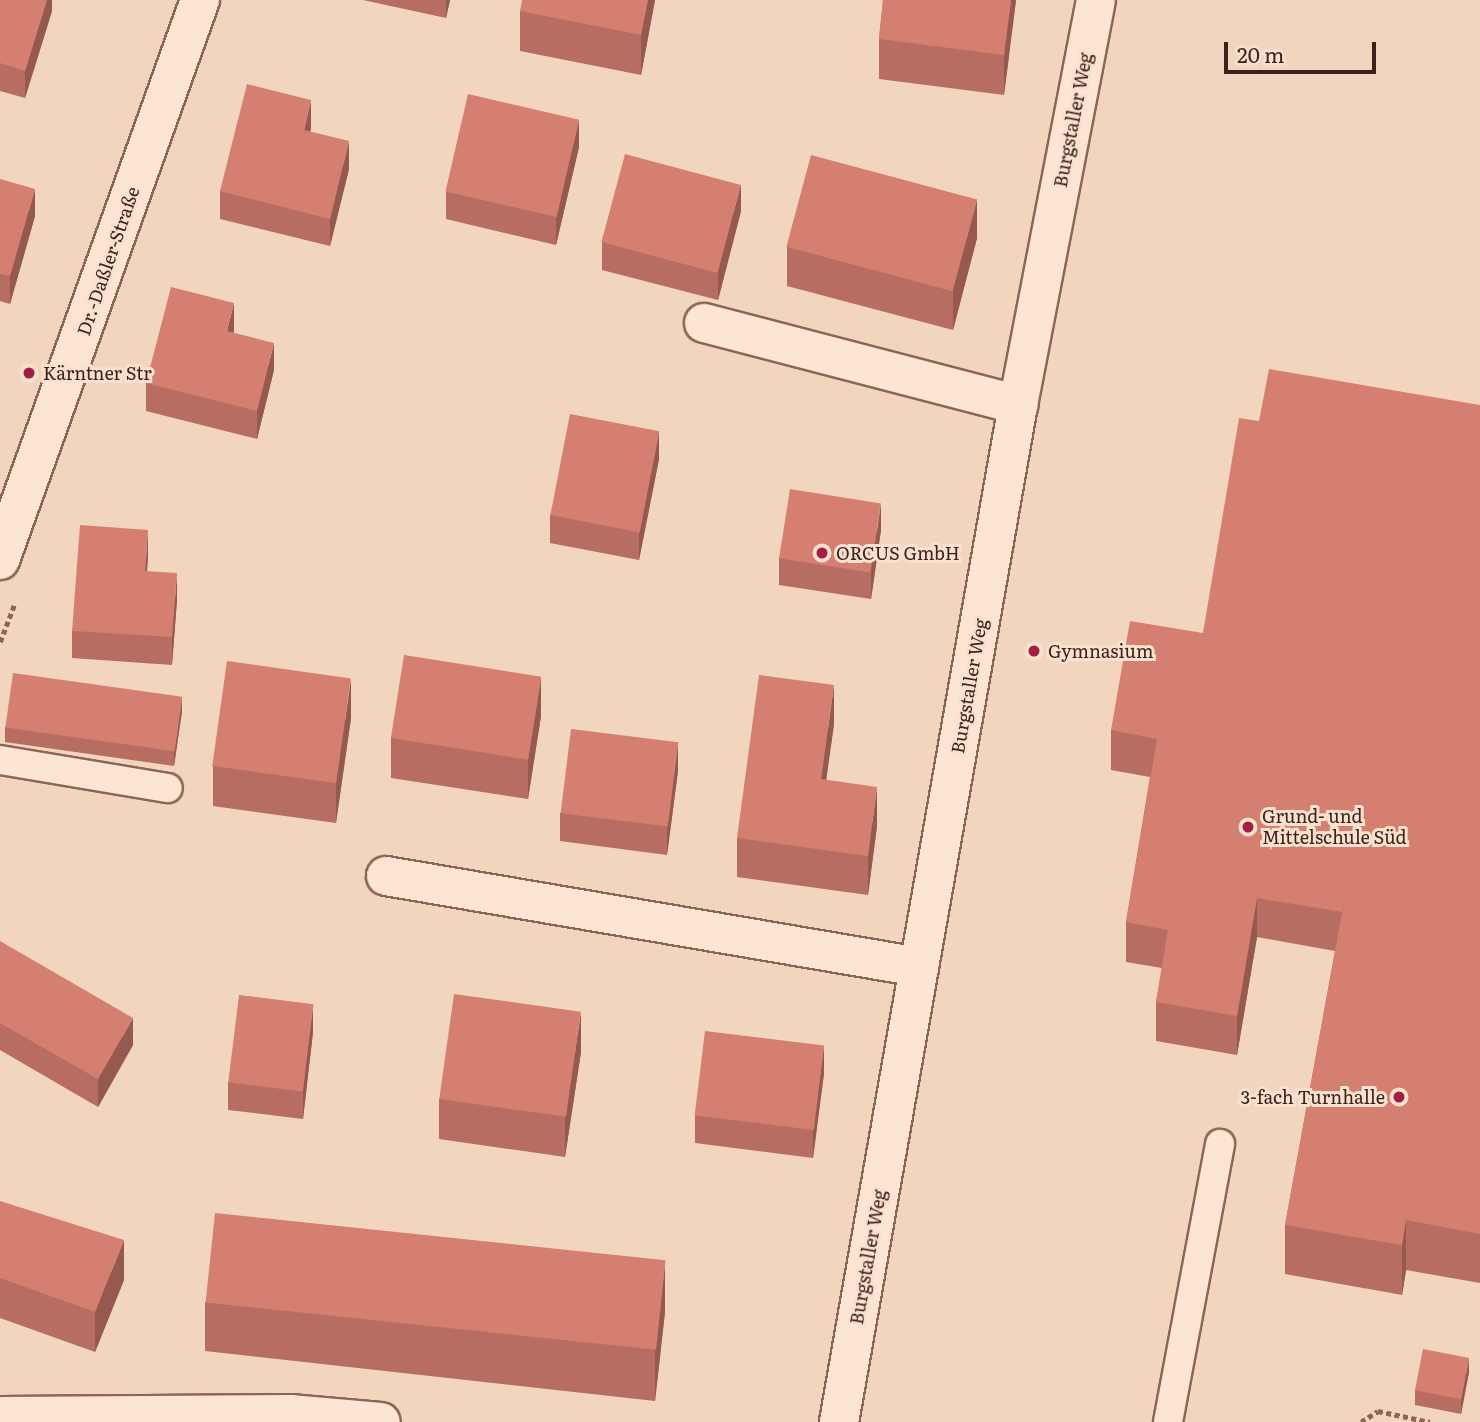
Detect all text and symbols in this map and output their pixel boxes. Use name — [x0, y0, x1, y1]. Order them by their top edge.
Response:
scale bar — [1228, 28, 1380, 72]
text: 20 m — [1237, 38, 1284, 69]
street label: Burgstaller Weg — [1049, 51, 1097, 189]
street label: Dr.-Daßler-Straße — [72, 184, 144, 338]
place label: Kärntner Str — [43, 362, 152, 384]
marker: Kärntner Str — [21, 365, 37, 381]
place label: ORCUS GmbH — [836, 542, 960, 564]
marker: ORCUS GmbH — [814, 545, 830, 561]
street label: Burgstaller Weg — [946, 617, 992, 755]
place label: Gymnasium — [1048, 640, 1153, 662]
marker: Gymnasium — [1026, 643, 1042, 659]
place label: Grund- und Mittelschule Süd — [1262, 806, 1407, 848]
marker: Grund- und Mittelschule Süd — [1240, 819, 1256, 835]
place label: 3-fach Turnhalle — [1241, 1086, 1385, 1108]
marker: 3-fach Turnhalle — [1391, 1089, 1407, 1105]
street label: Burgstaller Weg — [845, 1188, 891, 1326]

